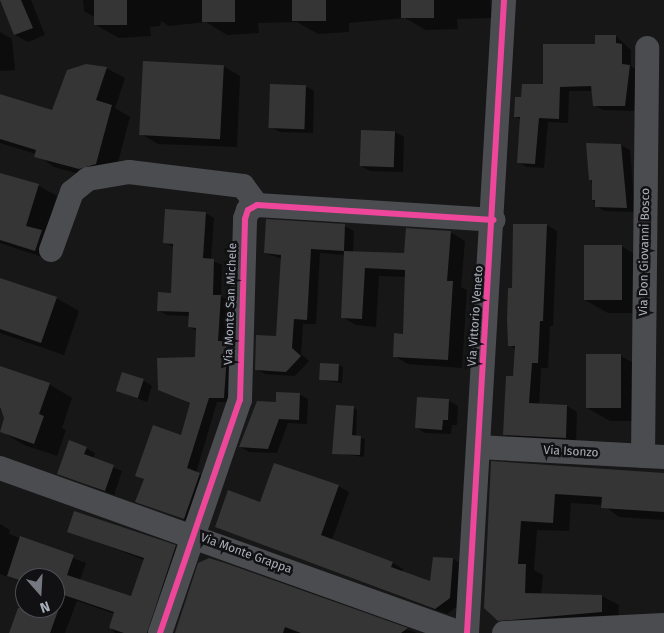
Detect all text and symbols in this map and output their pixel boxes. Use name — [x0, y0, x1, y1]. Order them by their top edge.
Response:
street label: Via Don Giovanni Bosco — [637, 188, 653, 316]
street label: Via Monte San Michele — [222, 243, 240, 365]
street label: Via Vittorio Veneto — [465, 265, 487, 367]
street label: Via Isonzo — [543, 443, 599, 461]
street label: Via Monte Grappa — [198, 531, 294, 577]
north arrow — [15, 568, 65, 618]
text: N — [38, 597, 52, 616]

